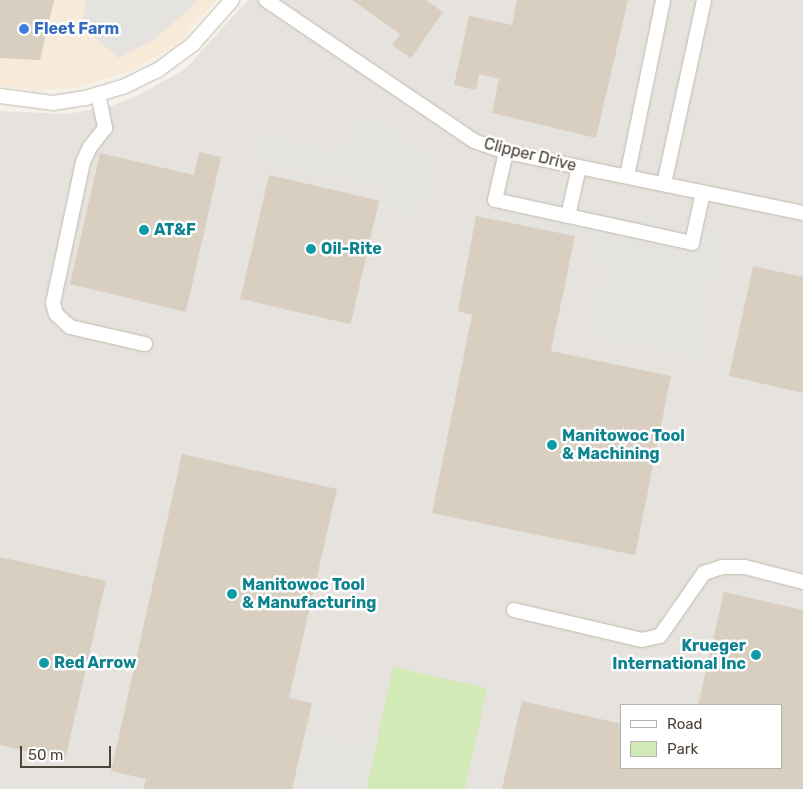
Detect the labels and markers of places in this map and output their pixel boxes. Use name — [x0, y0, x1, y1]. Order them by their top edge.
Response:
place label: Fleet Farm — [34, 19, 119, 39]
marker: Fleet Farm — [18, 23, 30, 35]
place label: AT&F — [154, 220, 196, 240]
marker: AT&F — [138, 224, 150, 236]
place label: Oil-Rite — [321, 239, 382, 259]
marker: Oil-Rite — [305, 243, 317, 255]
place label: Manitowoc Tool & Machining — [562, 426, 685, 464]
marker: Manitowoc Tool & Machining — [546, 439, 558, 451]
place label: Manitowoc Tool & Manufacturing — [242, 575, 376, 613]
marker: Manitowoc Tool & Manufacturing — [226, 588, 238, 600]
place label: Krueger International Inc — [612, 636, 746, 674]
marker: Krueger International Inc — [750, 649, 762, 661]
place label: Red Arrow — [54, 653, 137, 673]
marker: Red Arrow — [38, 657, 50, 669]

